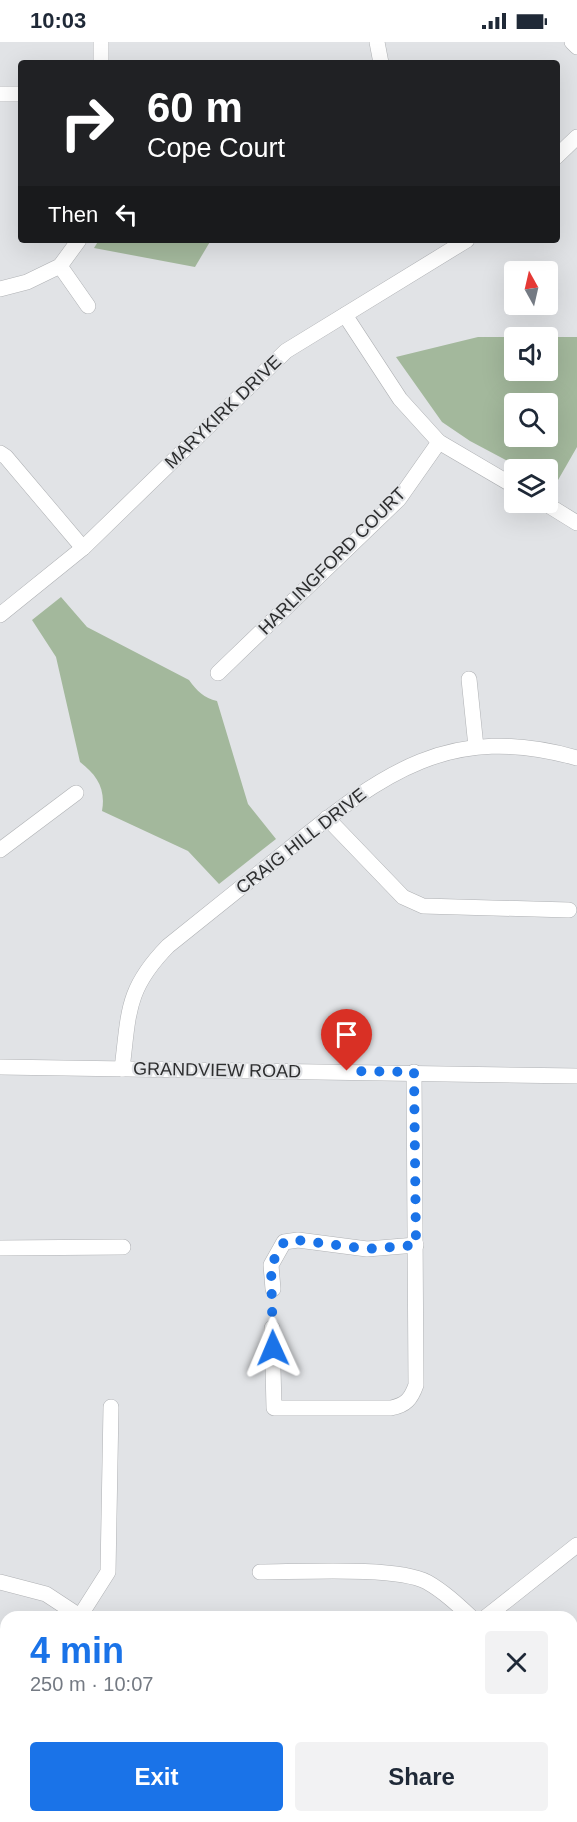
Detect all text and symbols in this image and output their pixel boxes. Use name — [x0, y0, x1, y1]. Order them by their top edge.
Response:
text: 10:03 — [30, 8, 86, 33]
icon: right — [48, 84, 126, 162]
text: 60 m — [147, 84, 243, 131]
text: Cope Court — [147, 133, 285, 163]
icon: left — [110, 198, 143, 231]
text: Then — [48, 202, 98, 227]
north arrow — [504, 261, 558, 315]
map controls — [504, 261, 558, 513]
button: sound — [504, 327, 558, 381]
street label: MARYKIRK DRIVE — [161, 351, 285, 473]
button: search — [504, 393, 558, 447]
button: layers — [504, 459, 558, 513]
street label: HARLINGFORD COURT — [254, 483, 410, 639]
street label: CRAIG HILL DRIVE — [232, 784, 370, 898]
pin — [321, 1009, 372, 1071]
icon: arrive — [330, 1018, 363, 1051]
street label: GRANDVIEW ROAD — [133, 1059, 301, 1081]
position arrow — [241, 1316, 305, 1380]
text: 4 min — [30, 1630, 124, 1671]
button: close — [485, 1631, 548, 1694]
text: 250 m · 10:07 — [30, 1673, 153, 1695]
button: Exit — [30, 1742, 283, 1811]
button: Share — [295, 1742, 548, 1811]

